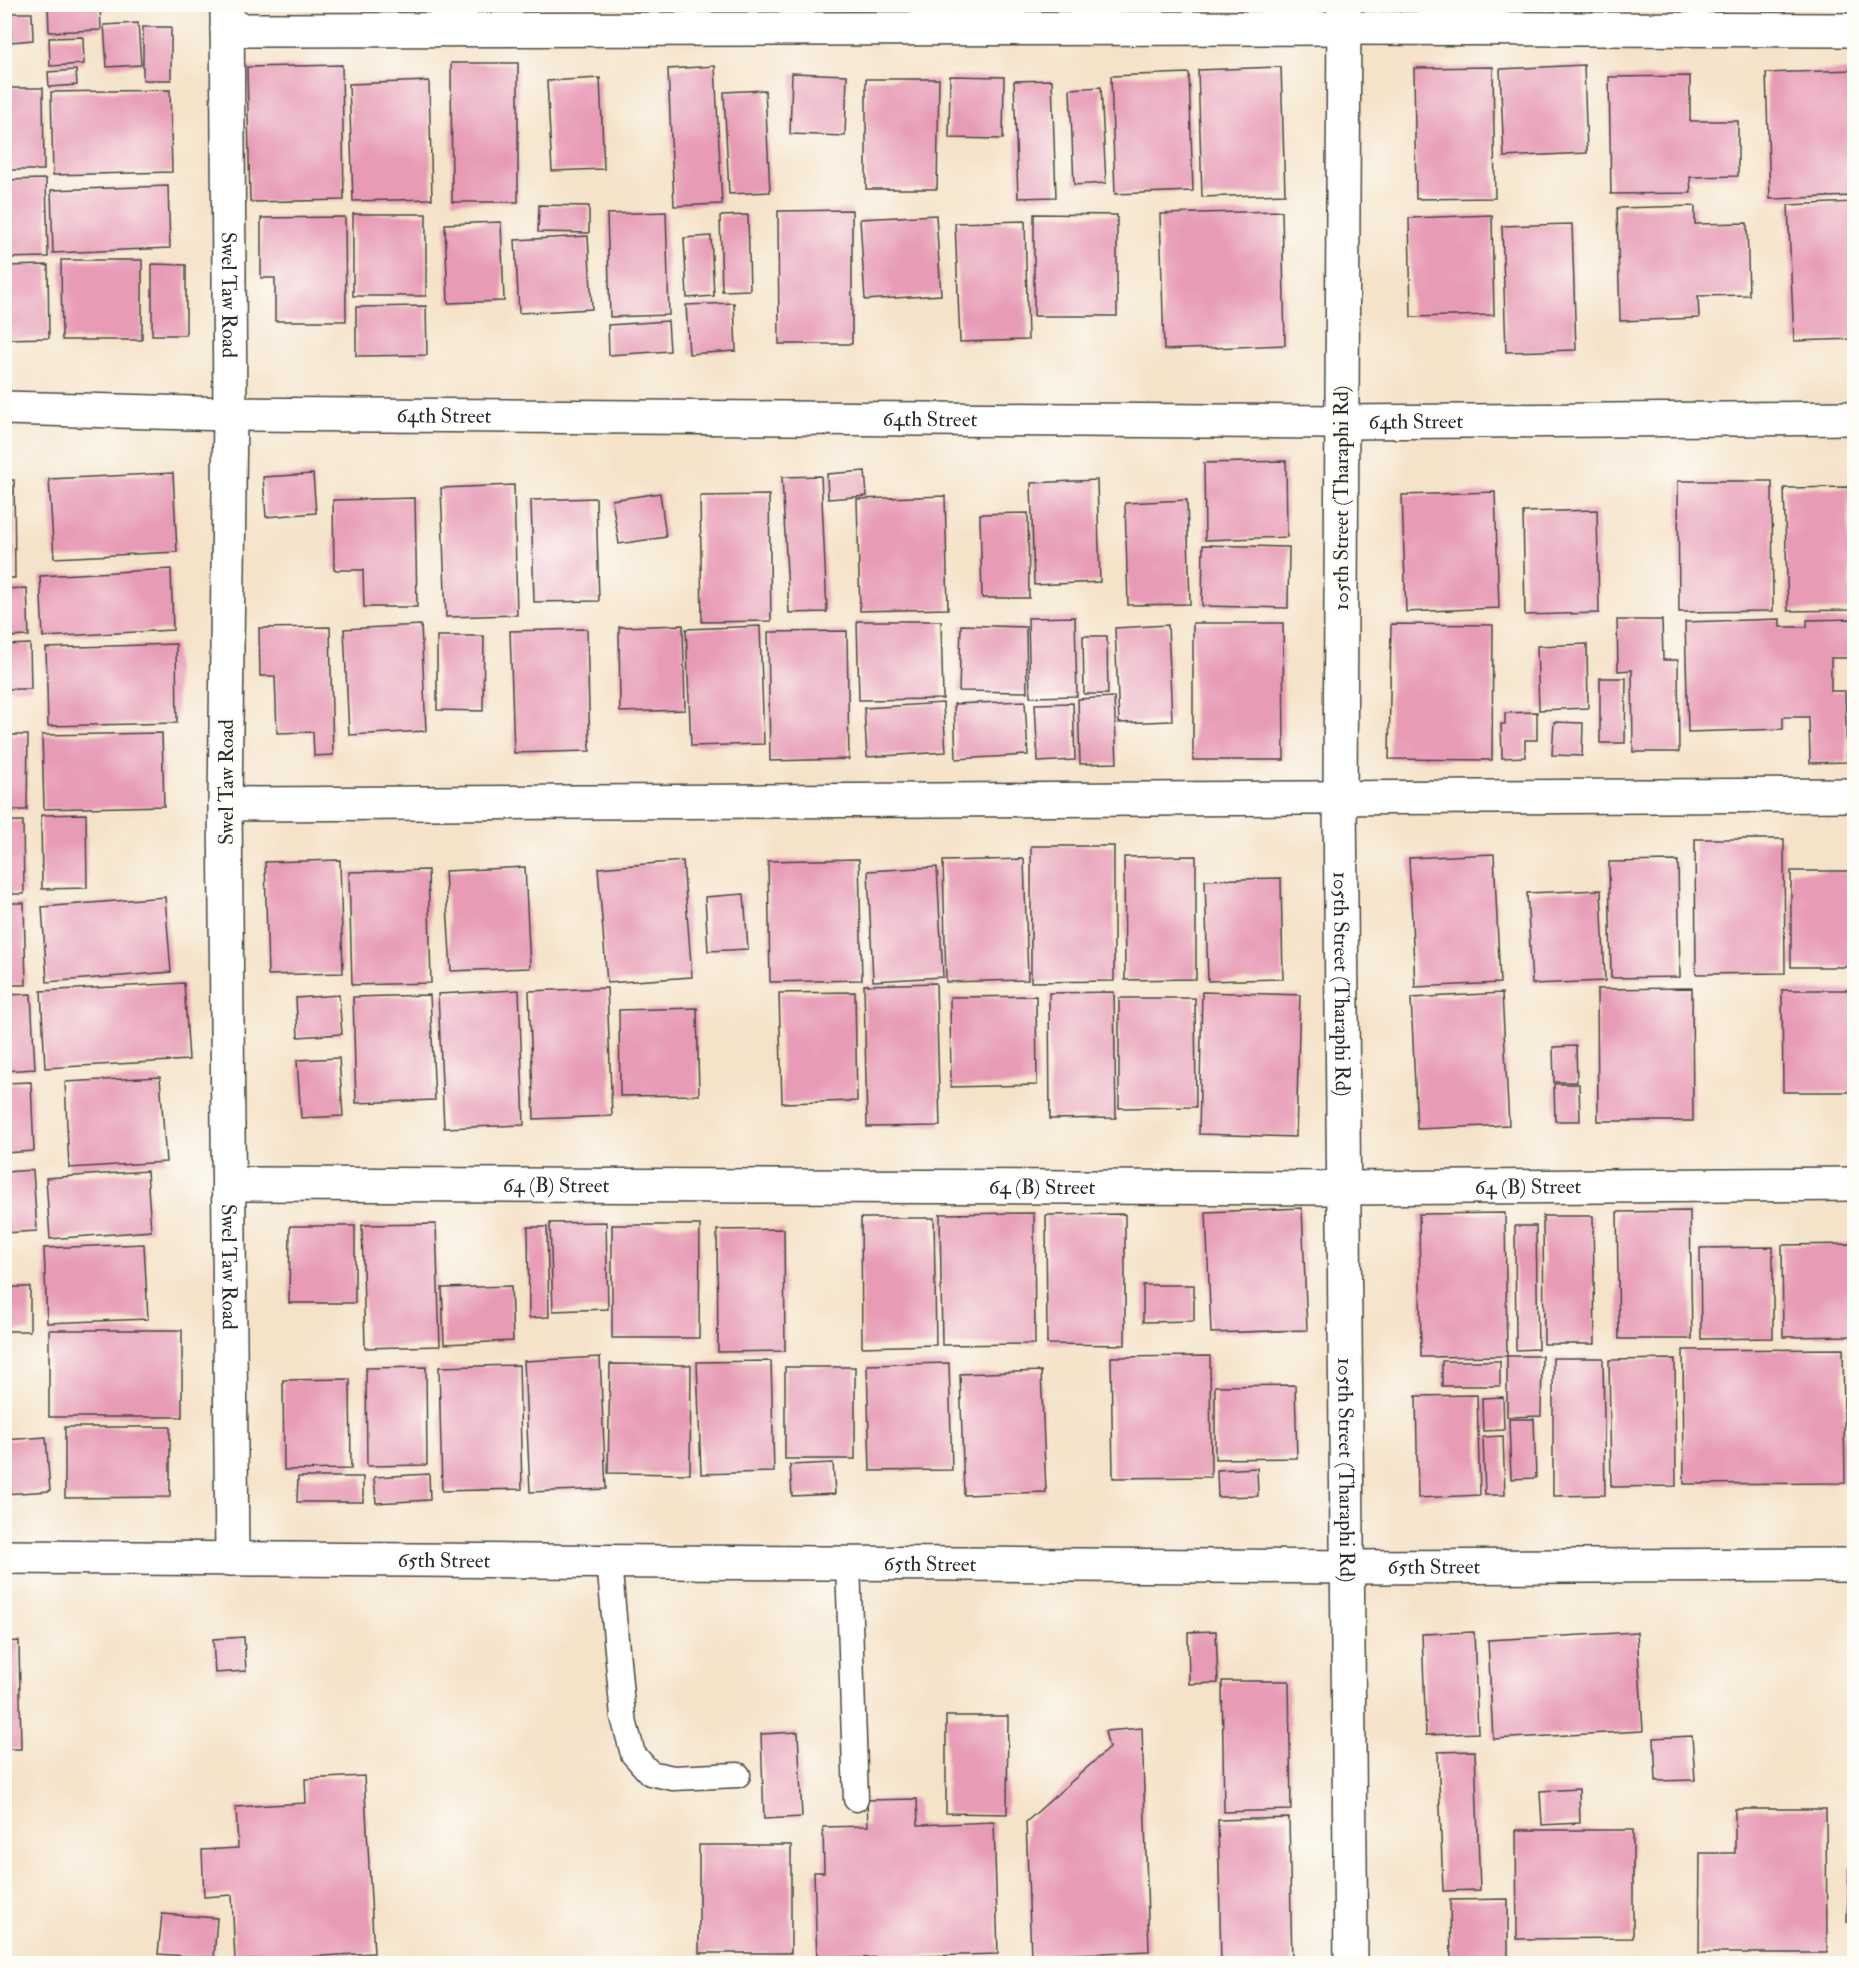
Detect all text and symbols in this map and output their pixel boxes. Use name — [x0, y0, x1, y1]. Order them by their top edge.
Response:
street label: Swel Taw Road — [215, 232, 243, 359]
street label: 105th Street (Tharaphi Rd) — [1328, 386, 1355, 610]
street label: 64th Street — [396, 402, 492, 429]
street label: 64th Street — [882, 405, 978, 433]
street label: 64th Street — [1368, 408, 1464, 435]
street label: Swel Taw Road — [213, 718, 240, 845]
street label: 105th Street (Tharaphi Rd) — [1327, 871, 1356, 1097]
street label: 64 (B) Street — [503, 1171, 610, 1199]
street label: 64 (B) Street — [989, 1173, 1096, 1201]
street label: 64 (B) Street — [1475, 1173, 1582, 1200]
street label: Swel Taw Road — [215, 1204, 243, 1331]
street label: 105th Street (Tharaphi Rd) — [1332, 1357, 1361, 1583]
street label: 65th Street — [398, 1546, 491, 1574]
street label: 65th Street — [884, 1550, 977, 1578]
street label: 65th Street — [1388, 1553, 1481, 1580]

